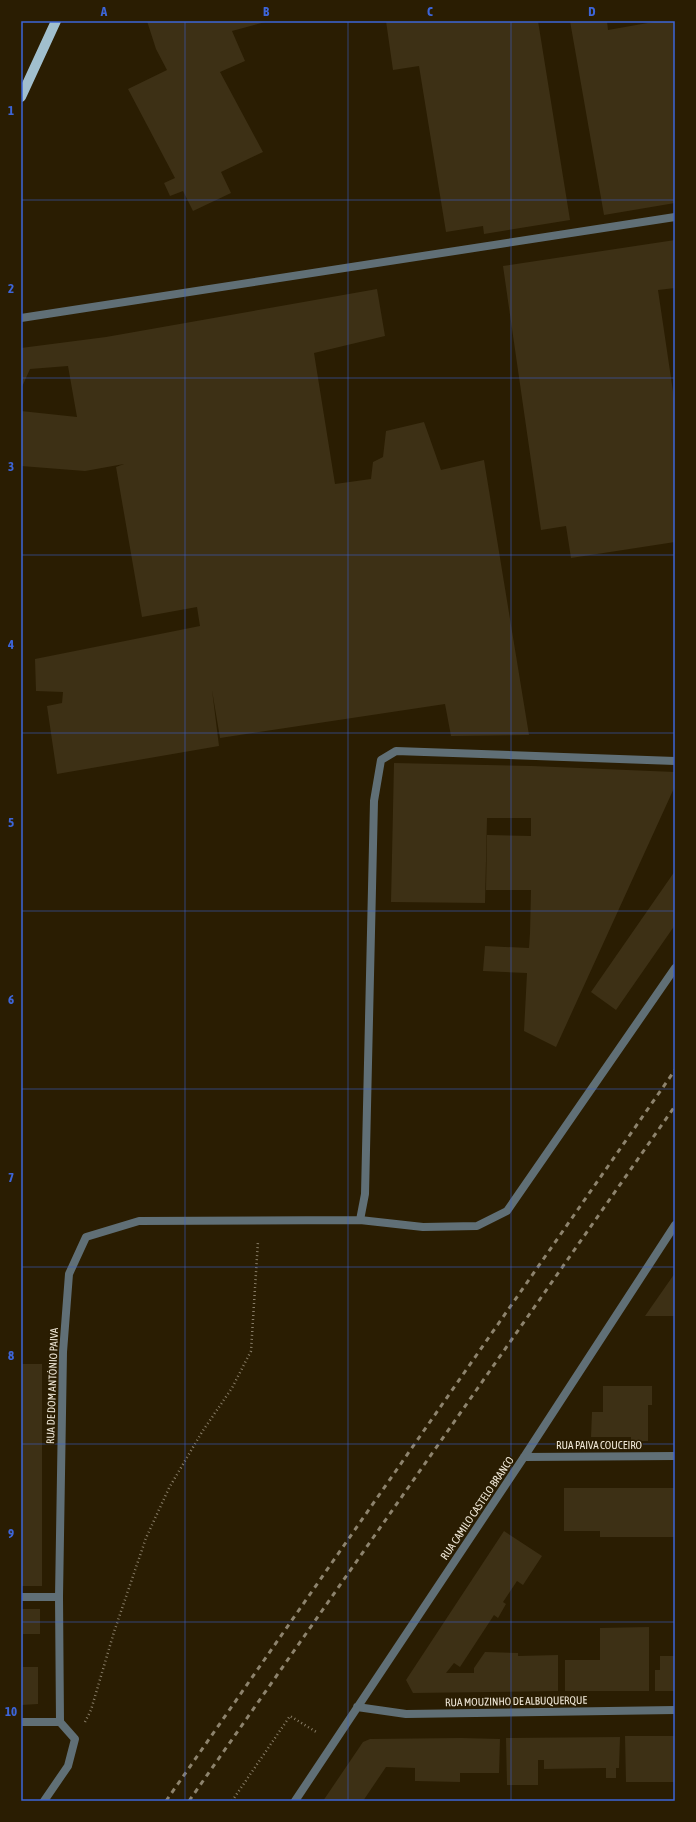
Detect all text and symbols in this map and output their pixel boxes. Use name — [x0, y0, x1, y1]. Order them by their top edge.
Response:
text: A — [100, 4, 108, 19]
text: B — [263, 4, 270, 19]
text: C — [427, 4, 433, 19]
text: D — [588, 4, 596, 19]
text: 1 — [8, 103, 14, 118]
text: 2 — [8, 281, 14, 296]
text: 3 — [8, 459, 14, 474]
text: 4 — [7, 637, 14, 652]
text: 5 — [8, 815, 14, 830]
text: 6 — [8, 992, 14, 1007]
text: 7 — [8, 1170, 14, 1185]
street label: RUA DE DOM ANTÓNIO PAIVA — [44, 1327, 60, 1444]
text: 8 — [8, 1348, 14, 1363]
street label: RUA PAIVA COUCEIRO — [556, 1439, 642, 1451]
street label: RUA CAMILO CASTELO BRANCO — [438, 1454, 516, 1562]
text: 9 — [8, 1526, 14, 1541]
street label: RUA MOUZINHO DE ALBUQUERQUE — [445, 1694, 587, 1708]
text: 10 — [5, 1704, 17, 1719]

